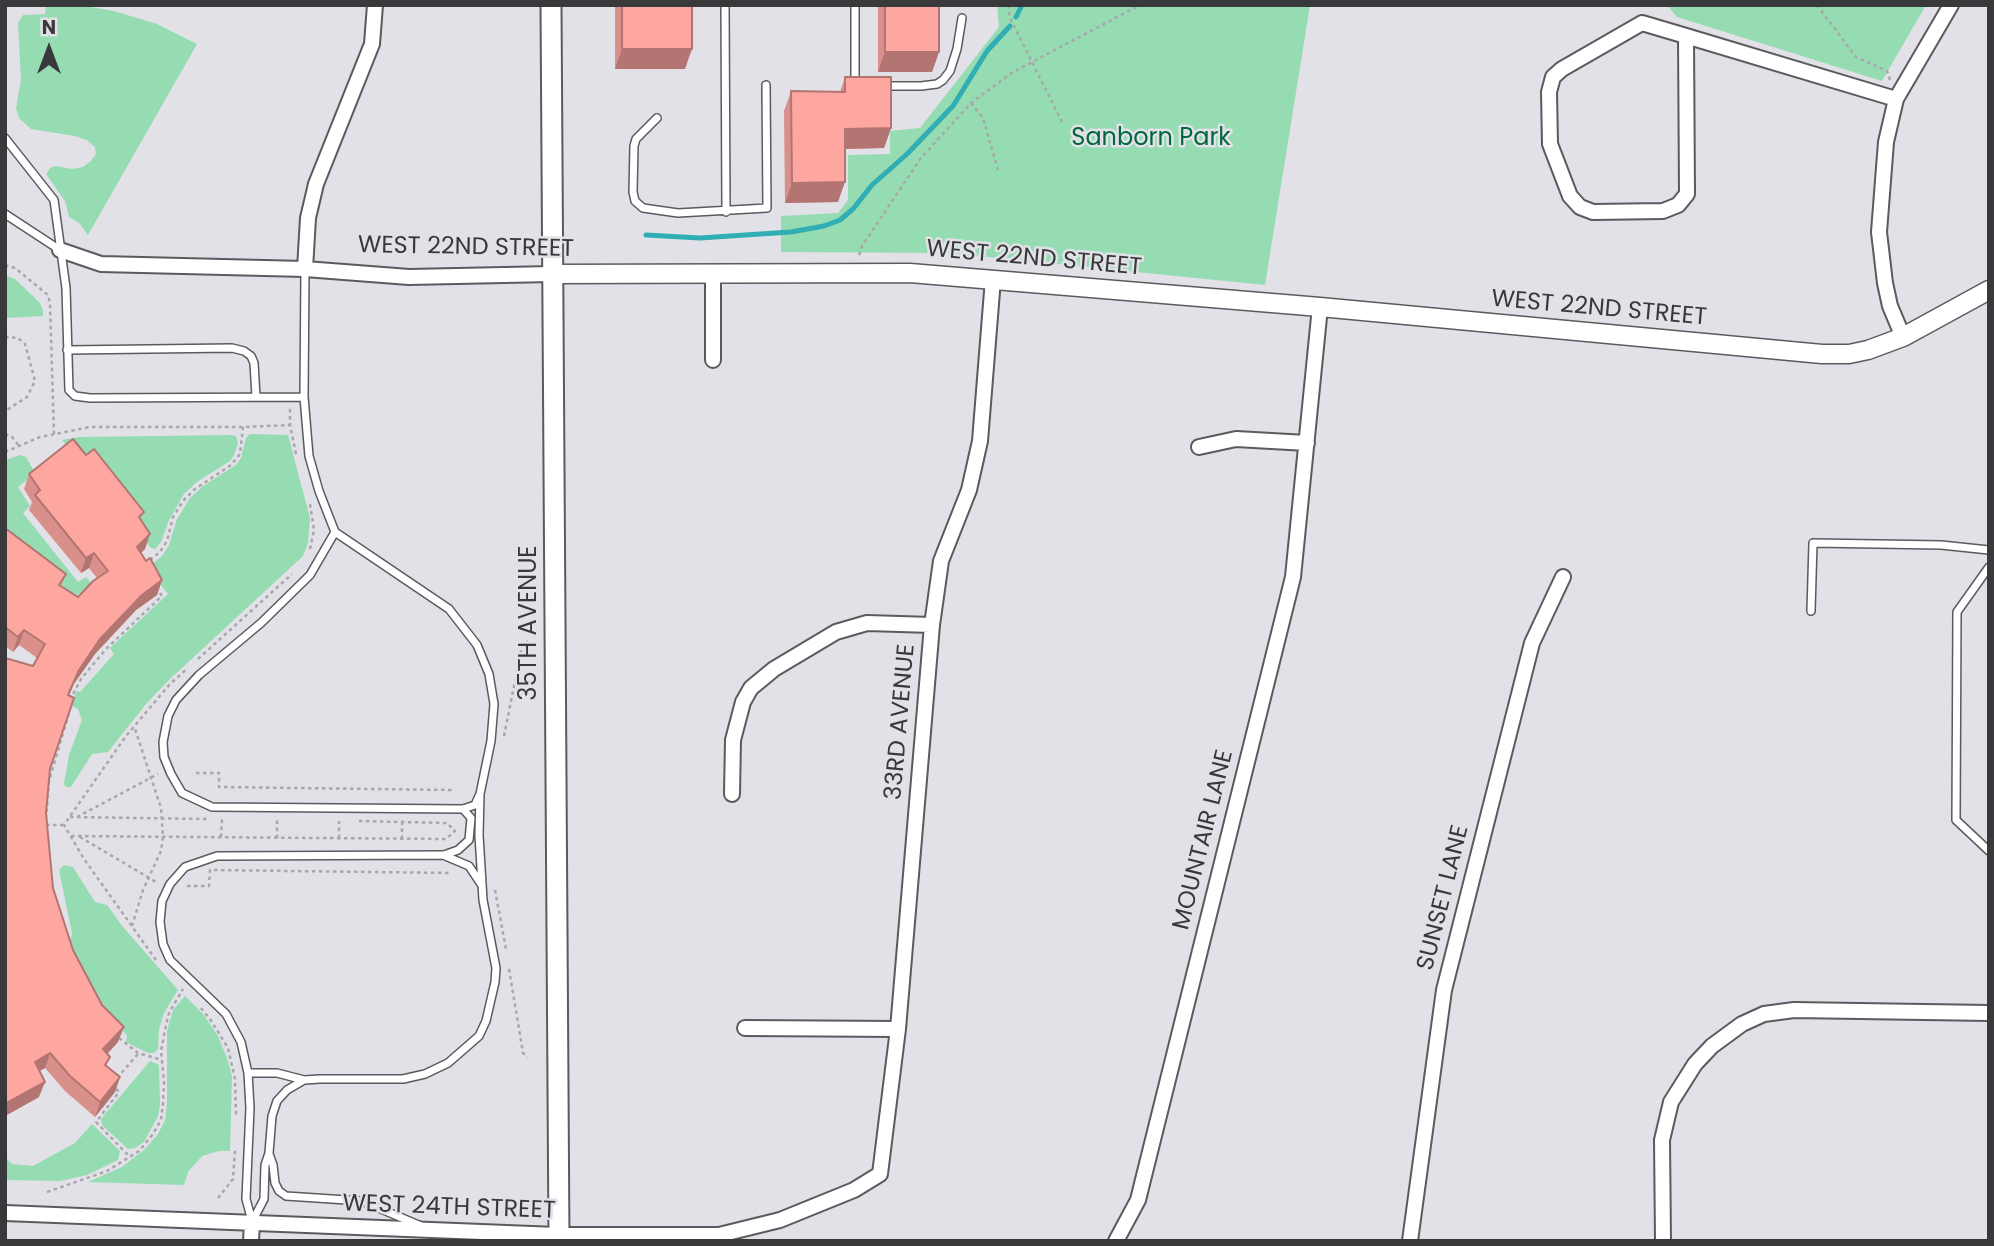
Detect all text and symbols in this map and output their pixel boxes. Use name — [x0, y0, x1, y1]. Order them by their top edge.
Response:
north arrow — [14, 14, 84, 84]
text: N — [42, 14, 56, 41]
park label: Sanborn Park — [1071, 125, 1231, 153]
street label: WEST 22ND STREET — [358, 232, 574, 264]
street label: WEST 22ND STREET — [925, 235, 1143, 283]
street label: WEST 22ND STREET — [1490, 285, 1708, 333]
street label: 35TH AVENUE — [516, 545, 544, 701]
street label: 33RD AVENUE — [880, 643, 922, 801]
street label: MOUNTAIR LANE — [1168, 747, 1240, 933]
street label: SUNSET LANE — [1412, 822, 1476, 974]
street label: WEST 24TH STREET — [342, 1190, 556, 1226]

